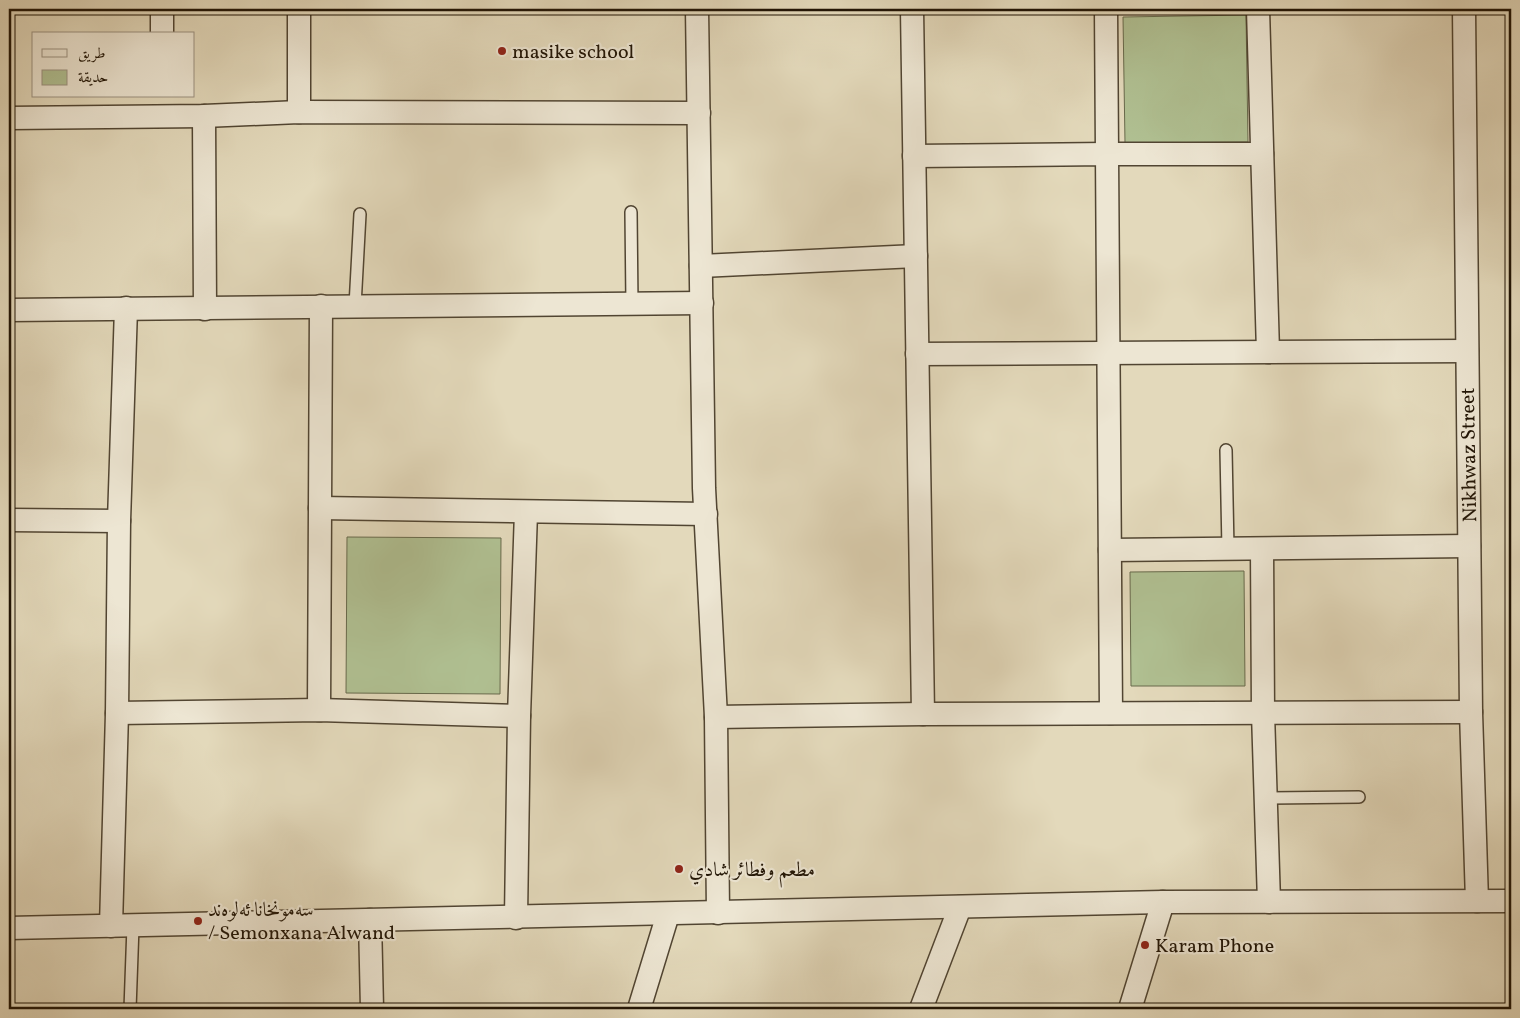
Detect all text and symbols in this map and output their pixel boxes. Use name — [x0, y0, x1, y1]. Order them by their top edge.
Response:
legend — [32, 32, 195, 98]
place label: masike school — [512, 39, 634, 67]
text: طريق — [78, 44, 105, 65]
marker: masike school — [496, 45, 508, 57]
text: حديقة — [78, 68, 108, 89]
street label: Nikhwaz Street — [1455, 387, 1485, 523]
place label: مطعم وفطائر شادي — [689, 857, 815, 888]
marker: مطعم وفطائر شادي — [673, 863, 685, 875]
place label: سەمونخانا ئەلوەند / Semonxana Alwand — [208, 897, 395, 948]
marker: سەمونخانا ئەلوەند / Semonxana Alwand — [192, 915, 204, 927]
place label: Karam Phone — [1155, 933, 1274, 961]
marker: Karam Phone — [1139, 939, 1151, 951]

